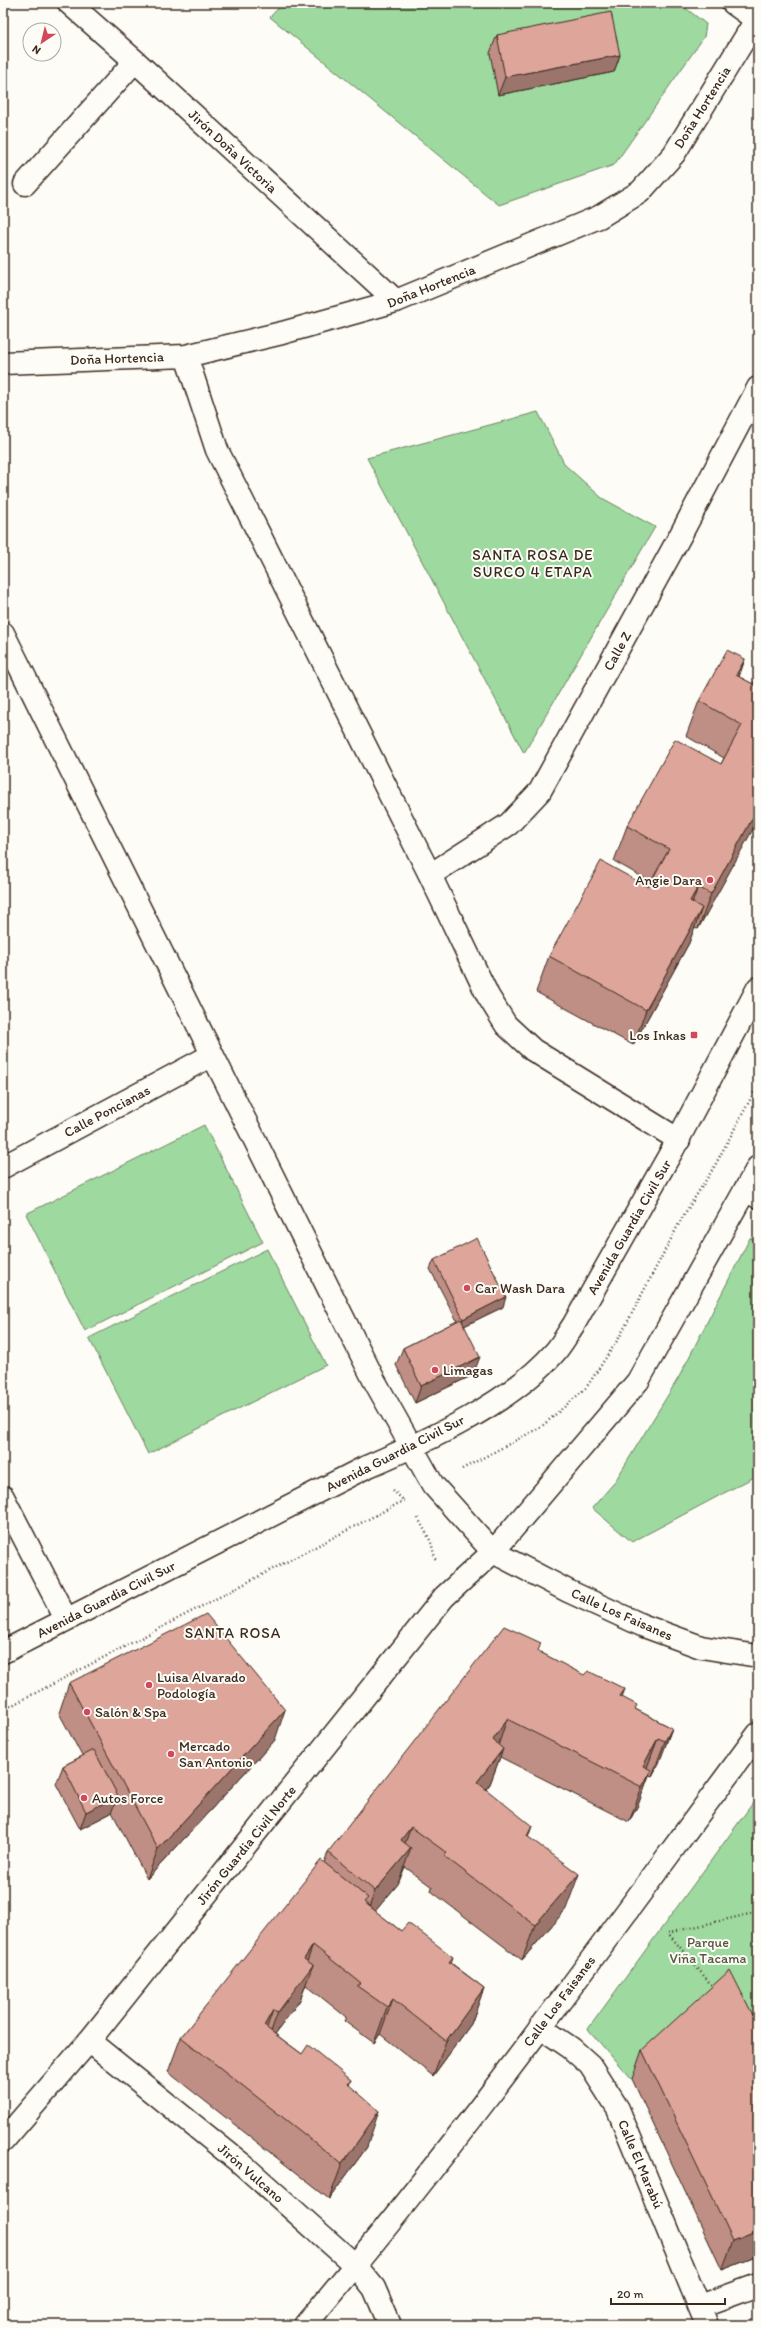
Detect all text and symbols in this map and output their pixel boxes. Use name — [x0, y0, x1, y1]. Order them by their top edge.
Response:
north arrow — [22, 22, 62, 62]
text: N — [30, 42, 43, 57]
street label: Doña Hortencia — [670, 62, 735, 152]
street label: Jirón Doña Victoria — [185, 106, 281, 197]
street label: Doña Hortencia — [384, 261, 479, 312]
street label: Doña Hortencia — [70, 348, 165, 369]
district label: SANTA ROSA DE SURCO 4 ETAPA — [472, 546, 594, 581]
street label: Calle Z — [600, 629, 635, 674]
place label: Angie Dara — [635, 872, 703, 889]
marker: Angie Dara — [705, 875, 715, 885]
place label: Los Inkas — [629, 1027, 686, 1044]
marker: Los Inkas — [689, 1030, 699, 1040]
street label: Calle Poncianas — [61, 1082, 153, 1141]
street label: Avenida Guardia Civil Sur — [584, 1156, 675, 1298]
place label: Car Wash Dara — [475, 1280, 566, 1297]
marker: Car Wash Dara — [462, 1283, 472, 1293]
place label: Limagas — [443, 1362, 493, 1379]
marker: Limagas — [430, 1365, 440, 1375]
street label: Avenida Guardia Civil Sur — [323, 1411, 468, 1496]
street label: Avenida Guardia Civil Sur — [34, 1557, 179, 1642]
street label: Calle Los Faisanes — [568, 1584, 675, 1645]
district label: SANTA ROSA — [185, 1624, 281, 1642]
place label: Luisa Alvarado Podología — [157, 1669, 246, 1702]
marker: Luisa Alvarado Podología — [144, 1680, 154, 1690]
place label: Salón & Spa — [95, 1704, 167, 1721]
marker: Salón & Spa — [82, 1707, 92, 1717]
place label: Mercado San Antonio — [179, 1738, 253, 1771]
marker: Mercado San Antonio — [166, 1749, 176, 1759]
street label: Jirón Guardia Civil Norte — [193, 1782, 300, 1909]
place label: Autos Force — [92, 1790, 164, 1807]
marker: Autos Force — [79, 1793, 89, 1803]
park label: Parque Viña Tacama — [670, 1934, 747, 1967]
street label: Calle Los Faisanes — [520, 1952, 599, 2050]
street label: Calle El Marabú — [614, 2117, 667, 2211]
street label: Jirón Vulcano — [214, 2140, 287, 2207]
scale bar — [611, 2280, 725, 2306]
text: 20 m — [617, 2287, 644, 2301]

